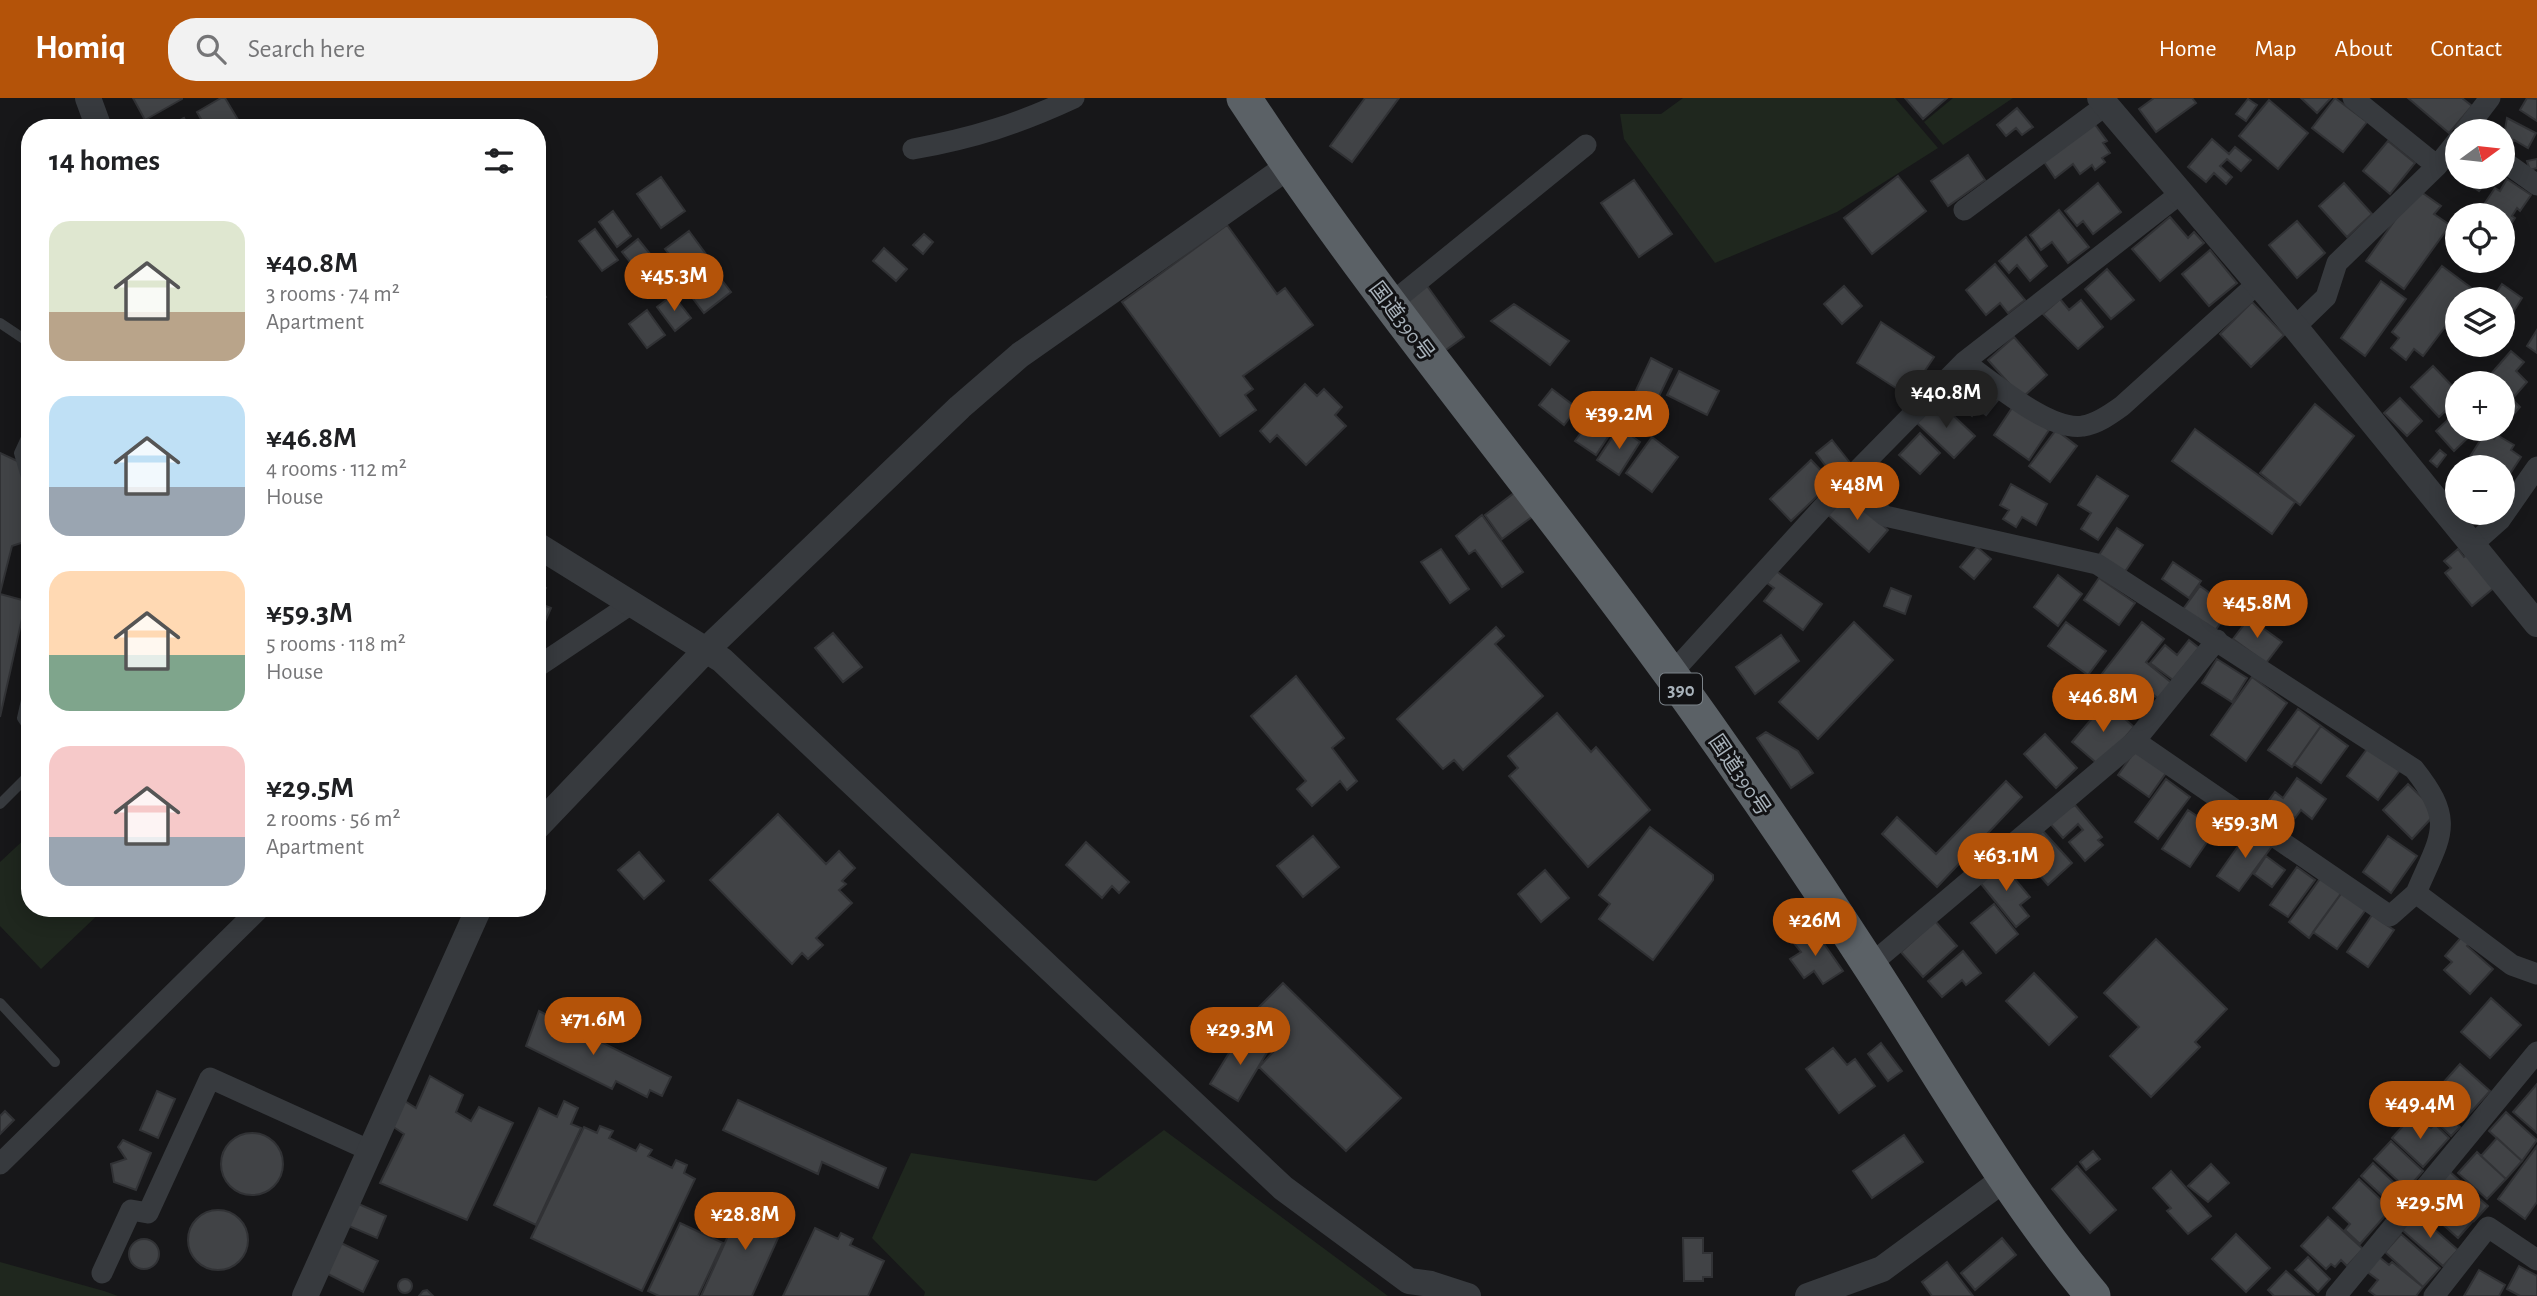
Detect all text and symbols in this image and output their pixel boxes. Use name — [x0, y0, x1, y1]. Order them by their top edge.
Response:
search box — [168, 18, 658, 81]
icon: search — [192, 30, 230, 68]
text: Homiq — [35, 32, 126, 65]
text: Search here — [248, 36, 365, 62]
text: Home — [2159, 37, 2217, 61]
text: Map — [2255, 37, 2297, 61]
text: About — [2335, 37, 2392, 61]
text: Contact — [2430, 37, 2502, 61]
north arrow — [2445, 119, 2515, 189]
map controls — [2445, 119, 2515, 525]
icon: filters — [480, 142, 518, 180]
text: 14 homes — [49, 146, 160, 176]
button: locate — [2445, 203, 2515, 273]
text: ¥40.8M — [266, 248, 358, 278]
icon: home — [105, 249, 189, 333]
pin: ¥45.3M — [617, 254, 731, 313]
text: ¥45.3M — [640, 264, 708, 287]
street label: 国道390号 — [1365, 277, 1439, 365]
text: 3 rooms · 74 m² — [266, 283, 400, 306]
button: layers — [2445, 287, 2515, 357]
text: Apartment — [266, 311, 364, 334]
pin: ¥40.8M — [1889, 370, 2003, 430]
button: + — [2445, 371, 2515, 441]
text: ¥40.8M — [1911, 381, 1981, 404]
pin: ¥39.2M — [1562, 392, 1676, 451]
text: ¥39.2M — [1585, 402, 1653, 425]
text: ¥46.8M — [266, 423, 357, 453]
icon: home — [105, 424, 189, 508]
button: − — [2445, 455, 2515, 525]
text: 4 rooms · 112 m² — [266, 458, 407, 481]
pin: ¥48M — [1816, 462, 1898, 522]
text: ¥48M — [1830, 473, 1884, 496]
text: House — [266, 486, 323, 509]
pin: ¥45.8M — [2200, 580, 2314, 640]
text: ¥45.8M — [2223, 591, 2291, 614]
text: ¥59.3M — [266, 598, 353, 628]
icon: home — [105, 599, 189, 683]
text: 5 rooms · 118 m² — [266, 633, 406, 656]
text: House — [266, 661, 323, 684]
road number: 390 — [1660, 674, 1702, 704]
pin: ¥46.8M — [2046, 674, 2160, 734]
text: ¥46.8M — [2068, 685, 2138, 708]
street label: 国道390号 — [1705, 730, 1775, 820]
text: ¥29.5M — [266, 773, 354, 803]
icon: home — [105, 774, 189, 858]
pin: ¥59.3M — [2188, 800, 2302, 860]
text: 2 rooms · 56 m² — [266, 808, 400, 831]
text: ¥59.3M — [2212, 811, 2278, 834]
pin: ¥63.1M — [1949, 834, 2063, 893]
text: Apartment — [266, 836, 364, 859]
text: ¥63.1M — [1974, 844, 2039, 867]
pin: ¥26M — [1774, 898, 1856, 958]
text: ¥26M — [1789, 909, 1841, 932]
pin: ¥71.6M — [536, 998, 650, 1057]
pin: ¥29.3M — [1183, 1007, 1297, 1067]
text: ¥71.6M — [560, 1008, 626, 1031]
text: ¥29.3M — [1206, 1018, 1274, 1041]
pin: ¥49.4M — [2363, 1082, 2477, 1141]
text: ¥49.4M — [2385, 1092, 2455, 1115]
pin: ¥29.5M — [2373, 1180, 2487, 1240]
text: ¥29.5M — [2396, 1191, 2464, 1214]
pin: ¥28.8M — [688, 1192, 802, 1252]
text: ¥28.8M — [710, 1203, 780, 1226]

